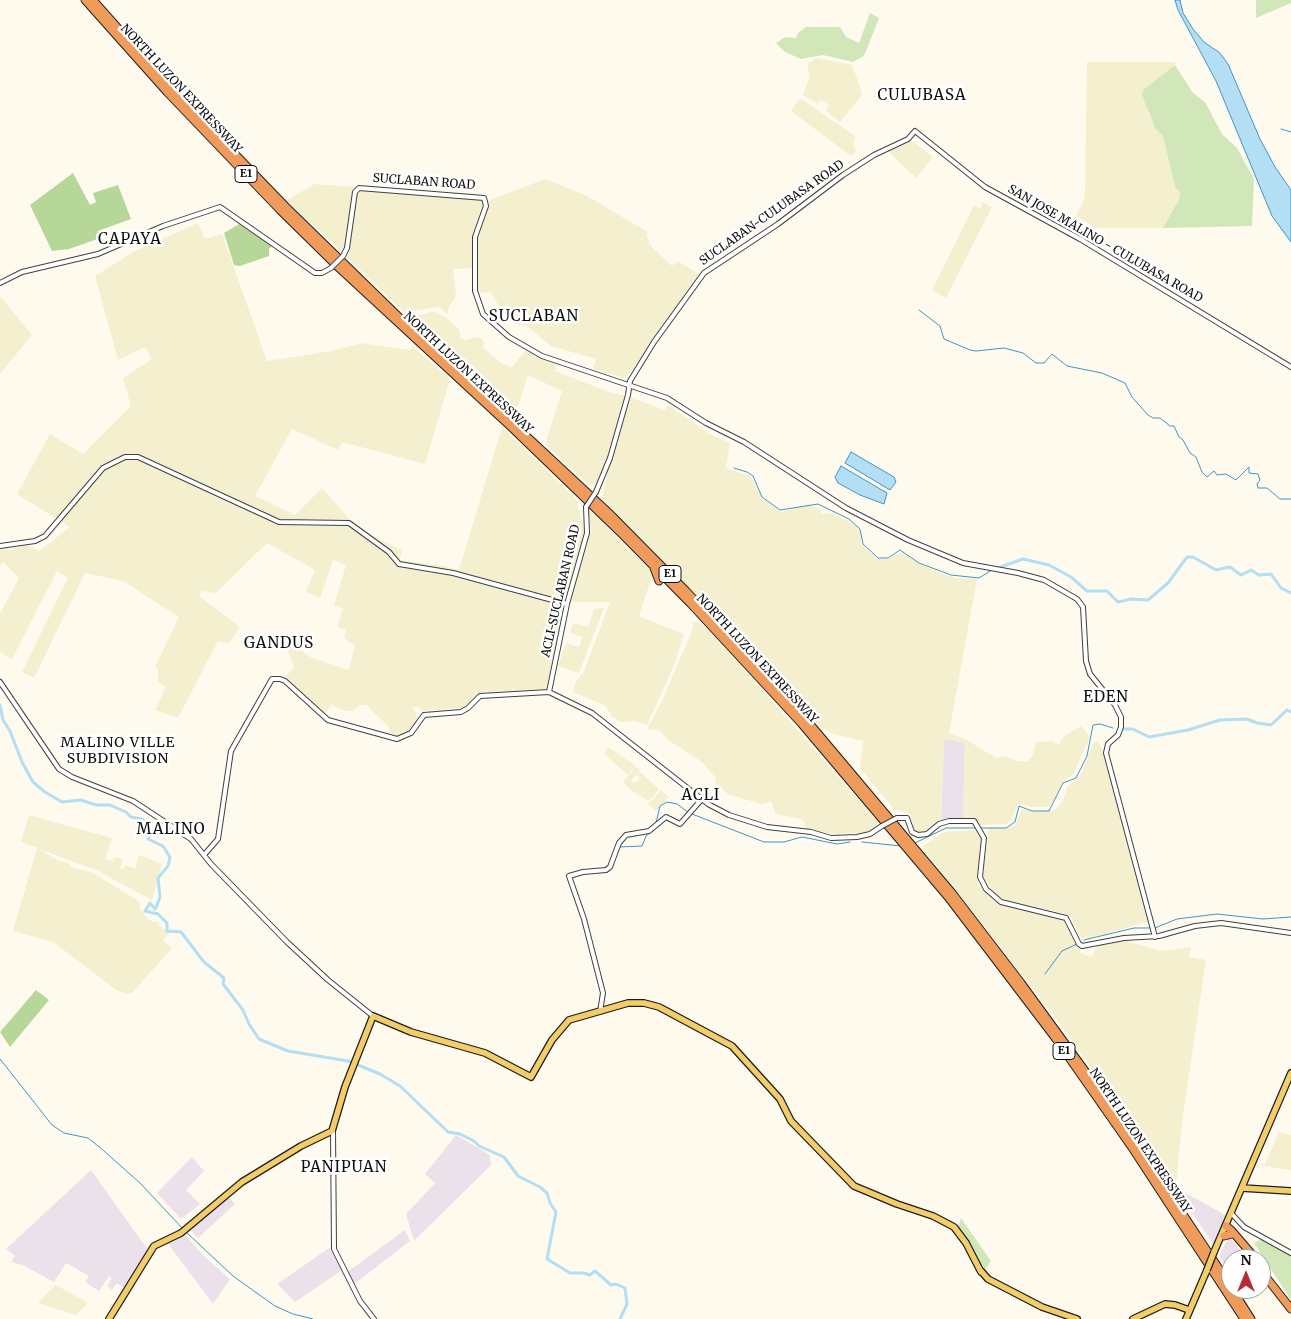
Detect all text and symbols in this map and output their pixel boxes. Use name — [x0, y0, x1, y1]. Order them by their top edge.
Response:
street label: NORTH LUZON EXPRESSWAY — [117, 21, 245, 157]
district label: CULUBASA — [877, 87, 967, 105]
street label: SUCLABAN-CULUBASA ROAD — [697, 157, 847, 269]
road number: E1 — [235, 165, 257, 182]
street label: SUCLABAN ROAD — [372, 171, 476, 193]
street label: SAN JOSE MALINO - CULUBASA ROAD — [1005, 182, 1205, 306]
district label: CAPAYA — [97, 231, 163, 249]
district label: SUCLABAN — [488, 308, 580, 326]
street label: NORTH LUZON EXPRESSWAY — [400, 309, 536, 437]
street label: ACLI-SUCLABAN ROAD — [539, 523, 583, 659]
road number: E1 — [659, 566, 681, 582]
street label: NORTH LUZON EXPRESSWAY — [693, 591, 821, 727]
district label: GANDUS — [243, 635, 315, 653]
district label: EDEN — [1083, 689, 1129, 707]
district label: MALINO VILLE SUBDIVISION — [59, 735, 177, 768]
district label: ACLI — [681, 787, 721, 805]
district label: MALINO — [136, 821, 206, 839]
road number: E1 — [1053, 1042, 1075, 1060]
street label: NORTH LUZON EXPRESSWAY — [1086, 1066, 1194, 1216]
district label: PANIPUAN — [300, 1159, 388, 1177]
north arrow — [1221, 1249, 1271, 1299]
text: N — [1240, 1251, 1252, 1269]

